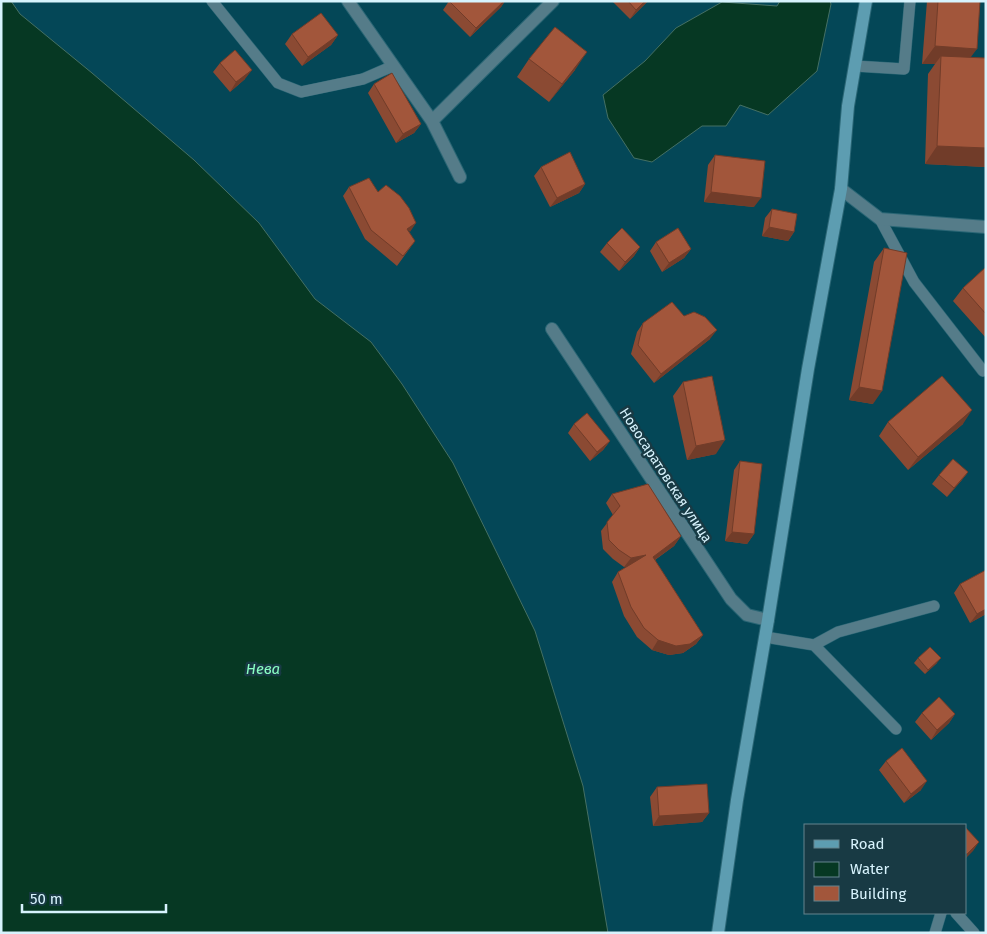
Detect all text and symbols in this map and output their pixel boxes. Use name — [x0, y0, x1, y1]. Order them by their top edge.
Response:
street label: Новосаратовская улица — [616, 405, 716, 546]
water label: Нева — [246, 660, 280, 678]
legend — [804, 824, 967, 914]
text: Road — [850, 835, 885, 853]
text: Water — [850, 860, 889, 878]
scale bar — [22, 882, 166, 914]
text: Building — [850, 885, 906, 903]
text: 50 m — [30, 890, 63, 908]

